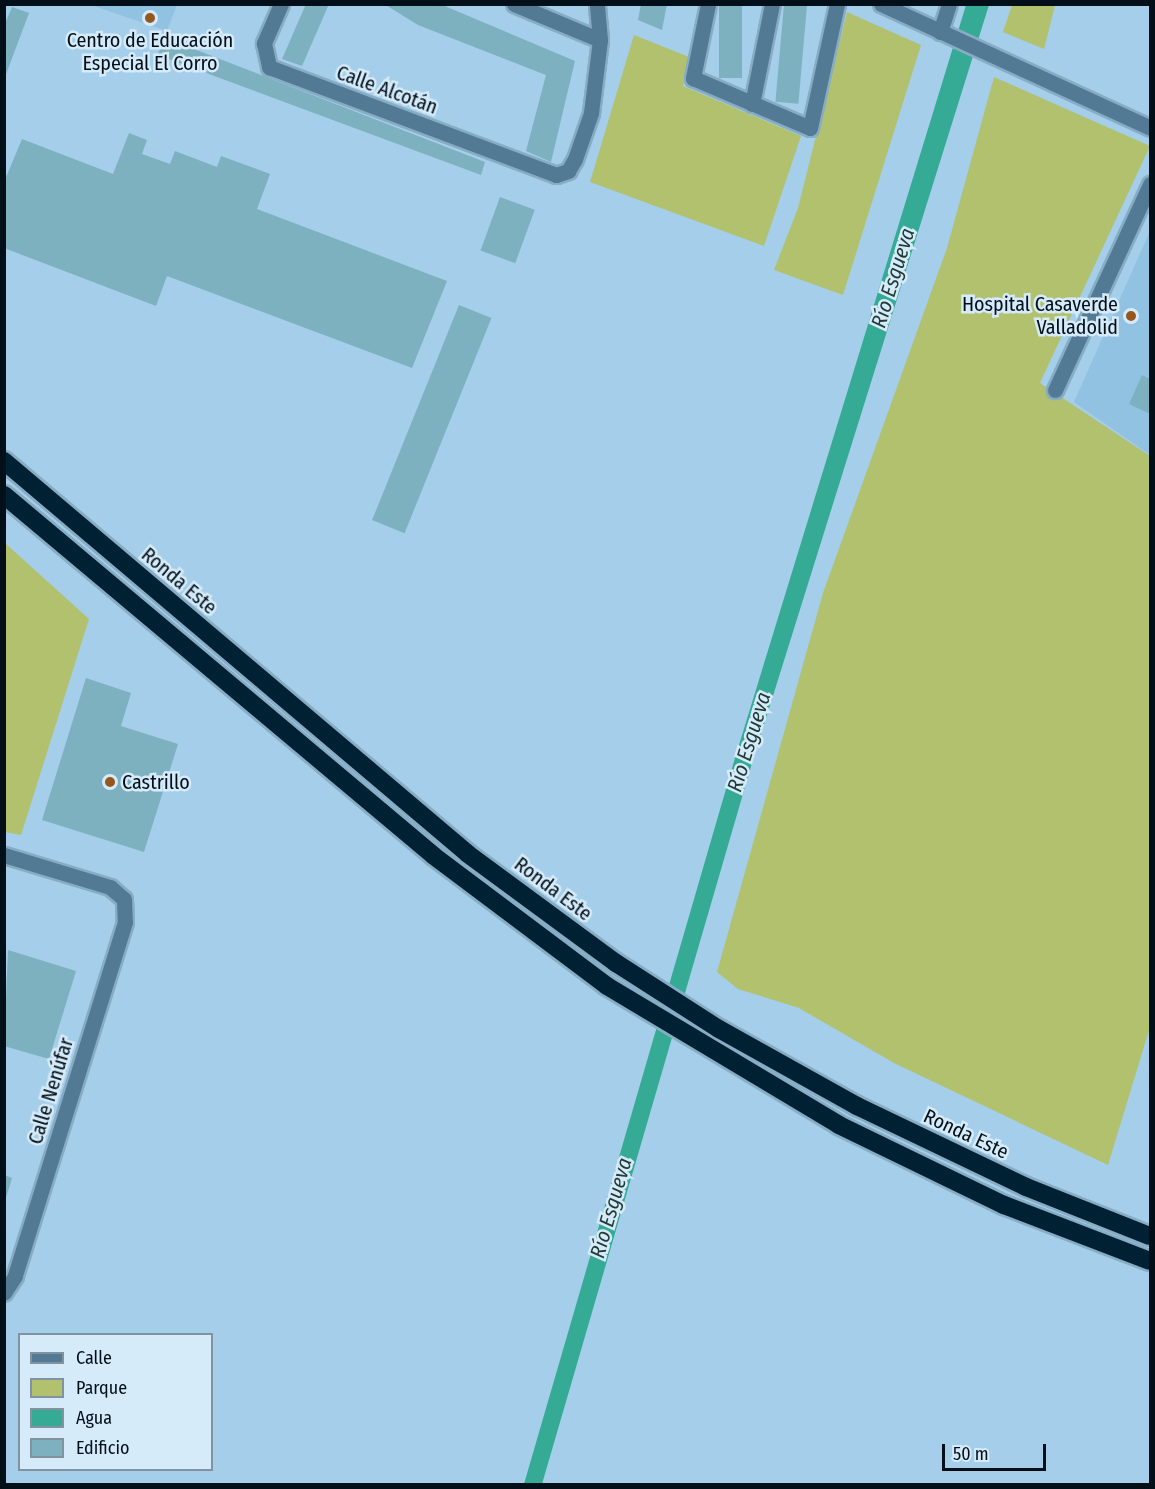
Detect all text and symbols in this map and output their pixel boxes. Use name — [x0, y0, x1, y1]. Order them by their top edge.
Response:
marker: Centro de Educación Especial El Corro — [143, 11, 157, 25]
place label: Centro de Educación Especial El Corro — [67, 28, 233, 75]
street label: Calle Alcotán — [333, 61, 441, 119]
water label: Río Esgueva — [866, 225, 920, 331]
place label: Hospital Casaverde Valladolid — [962, 292, 1118, 339]
marker: Hospital Casaverde Valladolid — [1122, 307, 1140, 325]
street label: Ronda Este — [137, 543, 221, 619]
water label: Río Esgueva — [722, 689, 776, 795]
place label: Castrillo — [122, 770, 190, 794]
marker: Castrillo — [103, 775, 117, 789]
street label: Ronda Este — [510, 852, 596, 926]
street label: Calle Nenúfar — [23, 1035, 79, 1147]
street label: Ronda Este — [920, 1104, 1012, 1164]
water label: Río Esgueva — [585, 1155, 637, 1261]
legend — [18, 1333, 213, 1471]
text: Calle — [76, 1347, 112, 1369]
text: Parque — [76, 1377, 127, 1399]
text: Agua — [76, 1407, 112, 1429]
scale bar — [945, 1432, 1048, 1470]
text: Edificio — [76, 1437, 129, 1459]
text: 50 m — [953, 1443, 989, 1465]

